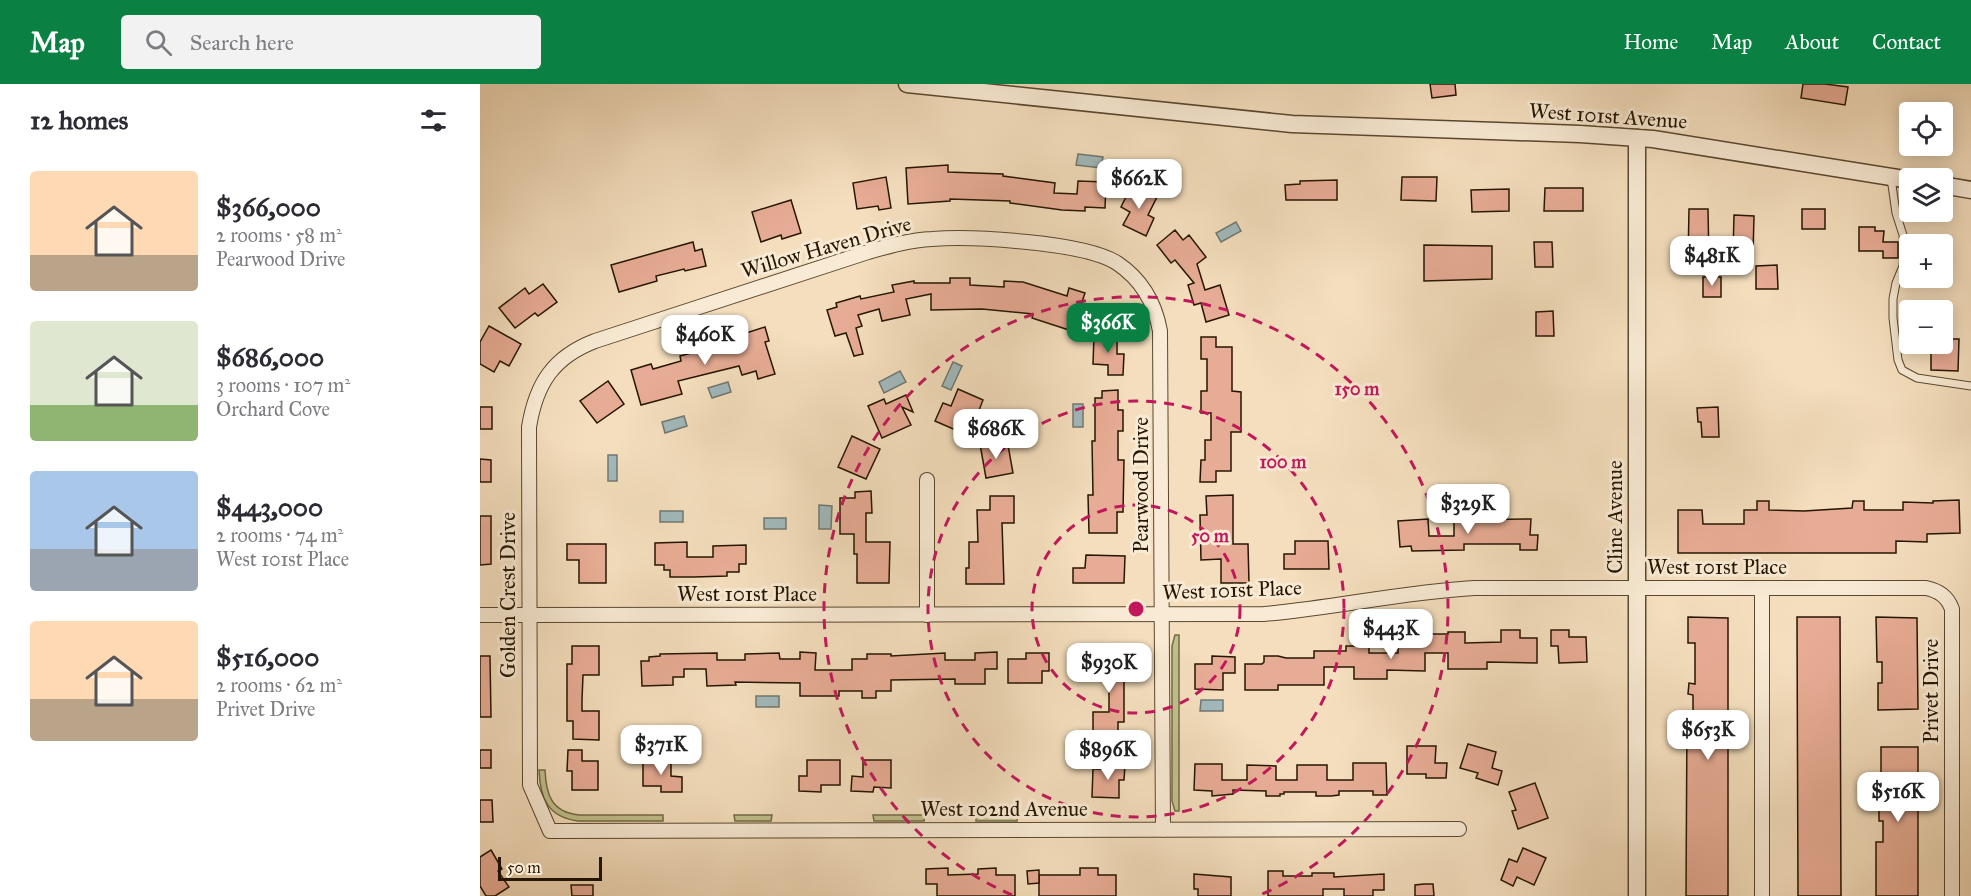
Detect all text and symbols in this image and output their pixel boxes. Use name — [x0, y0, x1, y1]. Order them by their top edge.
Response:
search box — [121, 15, 541, 69]
text: Map — [30, 25, 85, 60]
icon: search — [142, 26, 175, 59]
text: Search here — [190, 29, 294, 56]
text: Home — [1623, 29, 1678, 55]
text: Map — [1711, 29, 1752, 55]
text: About — [1785, 29, 1839, 55]
text: Contact — [1872, 29, 1941, 55]
street label: West 101st Avenue — [1528, 97, 1688, 135]
map controls — [1899, 102, 1953, 354]
button: locate — [1899, 102, 1953, 156]
text: 12 homes — [30, 104, 128, 136]
icon: filters — [417, 104, 450, 137]
pin: $662K — [1097, 159, 1181, 210]
text: $662K — [1111, 166, 1167, 190]
button: layers — [1899, 168, 1953, 222]
text: $366,000 — [216, 191, 321, 223]
icon: home — [78, 195, 150, 267]
street label: Willow Haven Drive — [738, 210, 914, 284]
text: 2 rooms · 58 m² — [216, 223, 342, 247]
button: + — [1899, 234, 1953, 288]
pin: $481K — [1670, 236, 1754, 287]
text: $481K — [1684, 243, 1740, 267]
text: Pearwood Drive — [216, 247, 345, 271]
button: − — [1899, 300, 1953, 354]
pin: $366K — [1066, 303, 1150, 354]
text: $366K — [1081, 310, 1135, 334]
pin: $460K — [663, 315, 747, 366]
text: $460K — [675, 322, 735, 346]
text: $686,000 — [216, 341, 324, 373]
icon: home — [78, 345, 150, 417]
text: 3 rooms · 107 m² — [216, 373, 350, 397]
text: 150 m — [1335, 378, 1380, 400]
text: Orchard Cove — [216, 397, 330, 421]
pin: $686K — [954, 409, 1038, 460]
text: $686K — [967, 416, 1025, 440]
street label: Pearwood Drive — [1128, 417, 1154, 553]
text: 100 m — [1260, 451, 1307, 473]
street label: Cline Avenue — [1602, 460, 1628, 574]
pin: $329K — [1426, 484, 1510, 535]
text: $443,000 — [216, 491, 323, 523]
text: $329K — [1441, 491, 1495, 515]
icon: home — [78, 495, 150, 567]
street label: Golden Crest Drive — [495, 512, 521, 678]
text: 2 rooms · 74 m² — [216, 523, 343, 547]
text: 50 m — [1191, 525, 1230, 547]
text: West 101st Place — [216, 547, 349, 571]
street label: West 101st Place — [1647, 554, 1787, 580]
street label: West 101st Place — [1162, 575, 1303, 605]
street label: West 101st Place — [677, 581, 817, 607]
centre of rings — [1126, 599, 1146, 619]
pin: $443K — [1349, 609, 1433, 660]
text: $443K — [1363, 616, 1419, 640]
street label: Privet Drive — [1918, 639, 1944, 743]
text: $516,000 — [216, 641, 319, 673]
pin: $930K — [1067, 643, 1151, 694]
icon: home — [78, 645, 150, 717]
text: $930K — [1081, 650, 1137, 674]
text: 2 rooms · 62 m² — [216, 673, 342, 697]
text: Privet Drive — [216, 697, 315, 721]
pin: $653K — [1666, 710, 1750, 761]
text: $653K — [1681, 717, 1735, 741]
pin: $371K — [619, 725, 703, 776]
pin: $896K — [1066, 730, 1150, 781]
text: $371K — [635, 732, 687, 756]
text: $896K — [1079, 737, 1137, 761]
pin: $516K — [1856, 772, 1940, 823]
text: $516K — [1871, 779, 1925, 803]
street label: West 102nd Avenue — [920, 796, 1088, 822]
scale bar — [498, 854, 602, 882]
text: 50 m — [507, 858, 541, 877]

